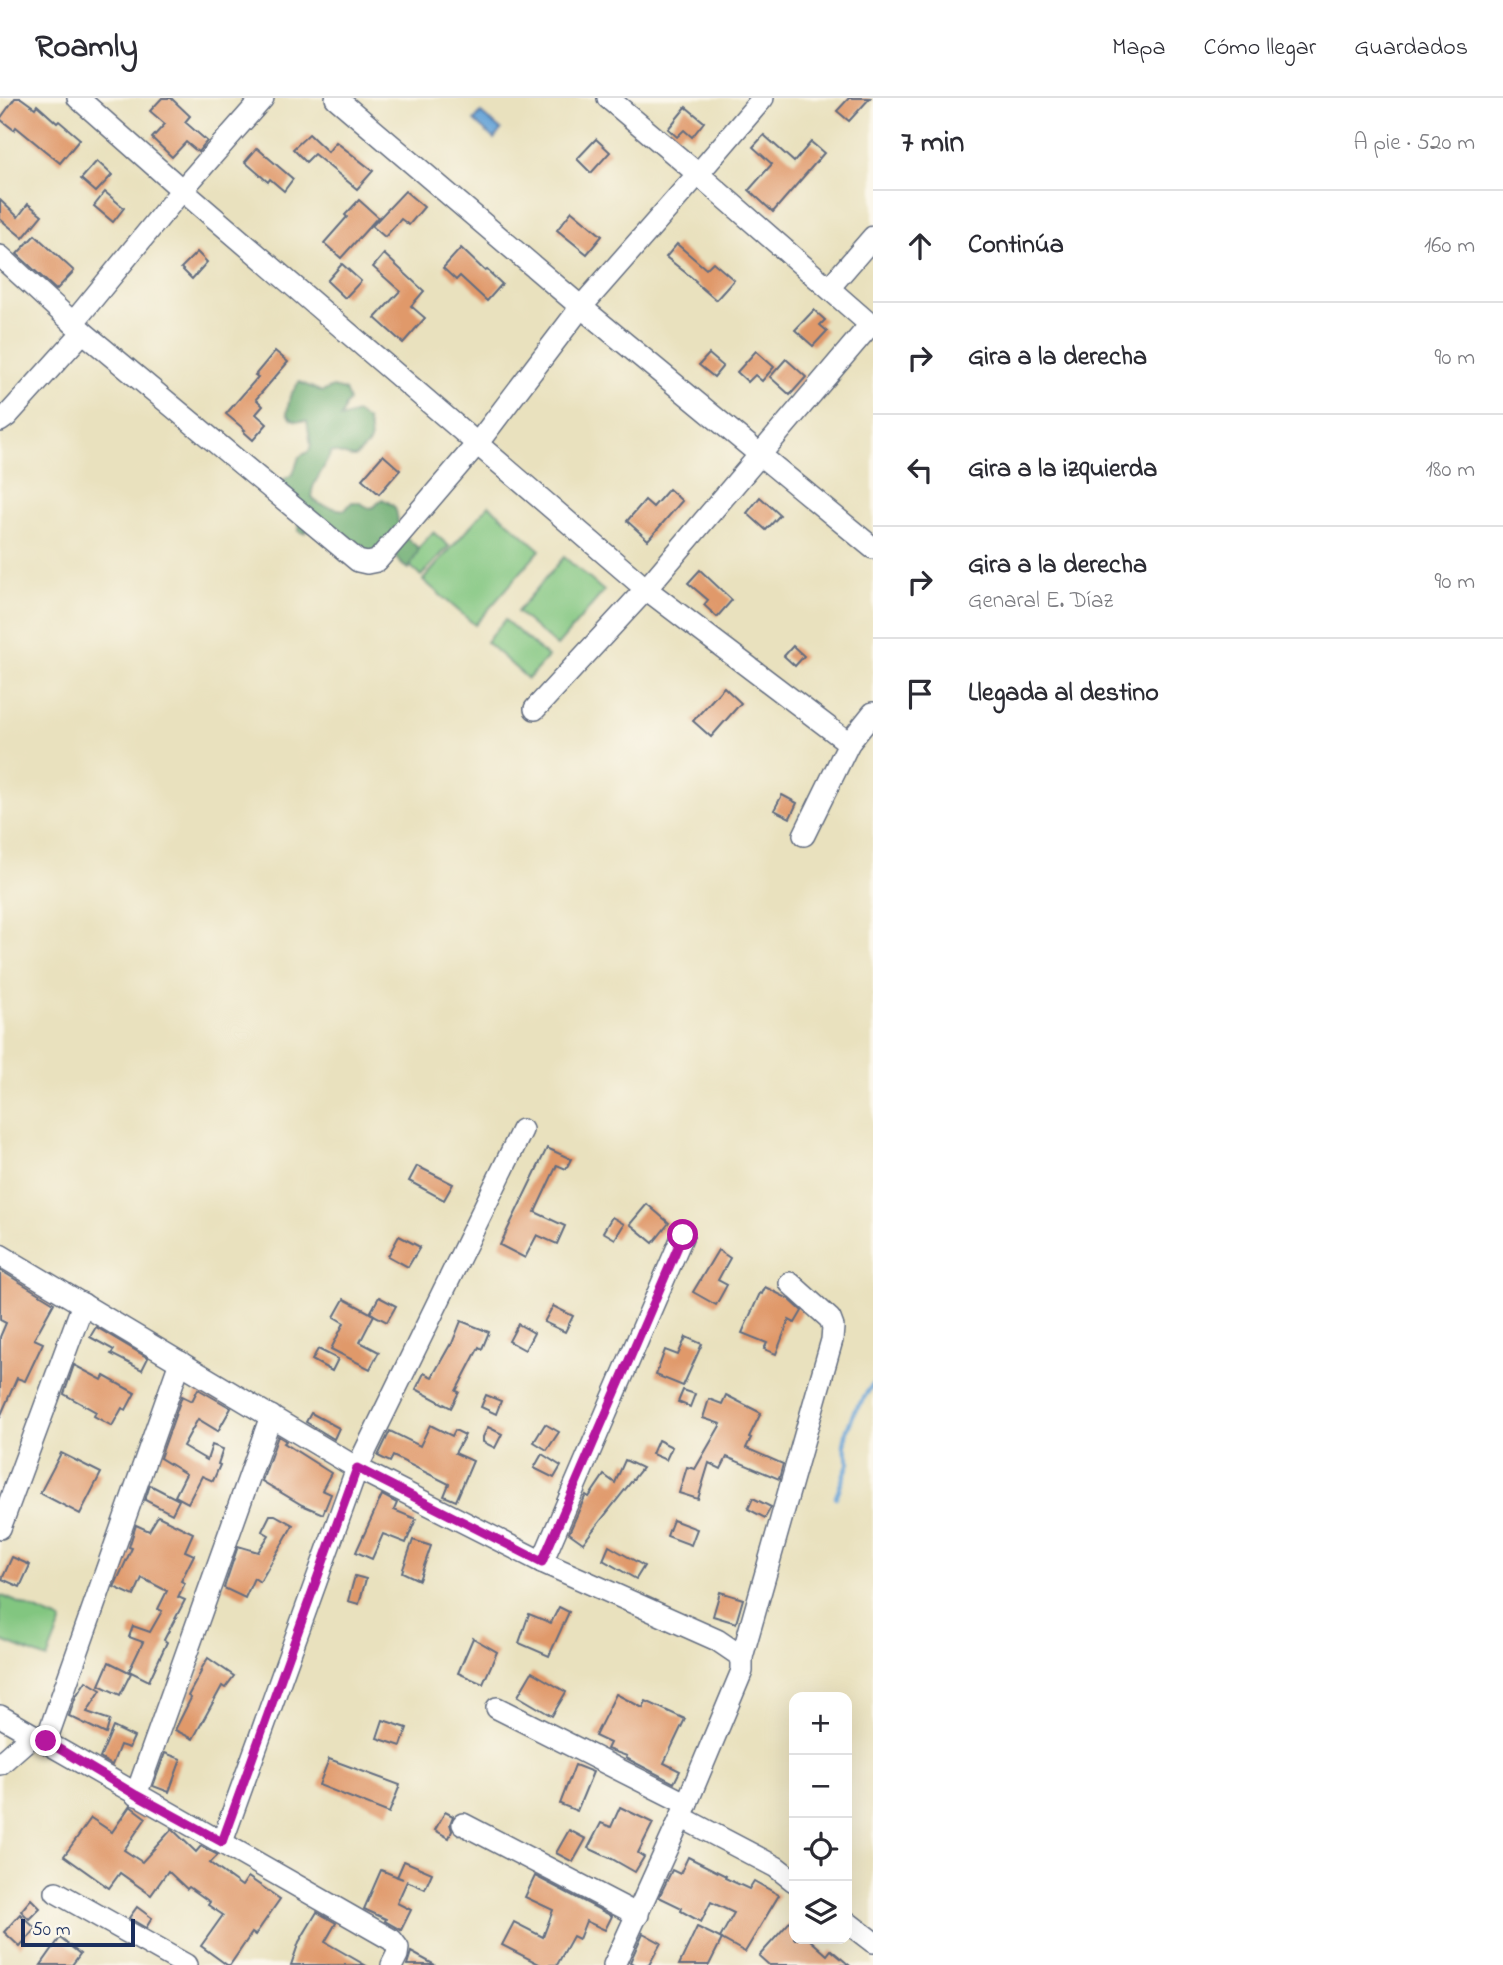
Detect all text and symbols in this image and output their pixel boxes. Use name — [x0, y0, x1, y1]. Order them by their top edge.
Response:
text: Roamly — [35, 24, 138, 72]
text: Mapa — [1112, 31, 1165, 66]
text: Cómo llegar — [1203, 31, 1316, 66]
text: Guardados — [1354, 31, 1468, 66]
text: 7 min — [901, 122, 964, 166]
text: A pie · 520 m — [1354, 127, 1475, 160]
icon: ahead — [901, 227, 939, 265]
text: Continúa — [968, 227, 1064, 265]
text: 160 m — [1424, 230, 1475, 263]
icon: right — [901, 339, 939, 377]
text: Gira a la derecha — [968, 339, 1147, 377]
text: 90 m — [1435, 342, 1475, 375]
icon: left — [901, 451, 939, 489]
text: Gira a la izquierda — [968, 451, 1157, 489]
text: 180 m — [1426, 454, 1475, 487]
text: Gira a la derecha — [968, 547, 1147, 585]
icon: right — [901, 563, 939, 601]
text: 90 m — [1435, 566, 1475, 599]
text: Genaral E. Díaz — [968, 585, 1113, 618]
icon: arrive — [901, 675, 939, 713]
text: Llegada al destino — [968, 675, 1159, 713]
route start — [667, 1219, 698, 1250]
map controls — [789, 1692, 852, 1944]
button: + — [789, 1692, 852, 1755]
route end — [30, 1725, 61, 1756]
button: − — [789, 1755, 852, 1818]
button: locate — [789, 1818, 852, 1881]
button: layers — [789, 1881, 852, 1944]
scale bar — [21, 1916, 135, 1948]
text: 50 m — [32, 1917, 71, 1944]

